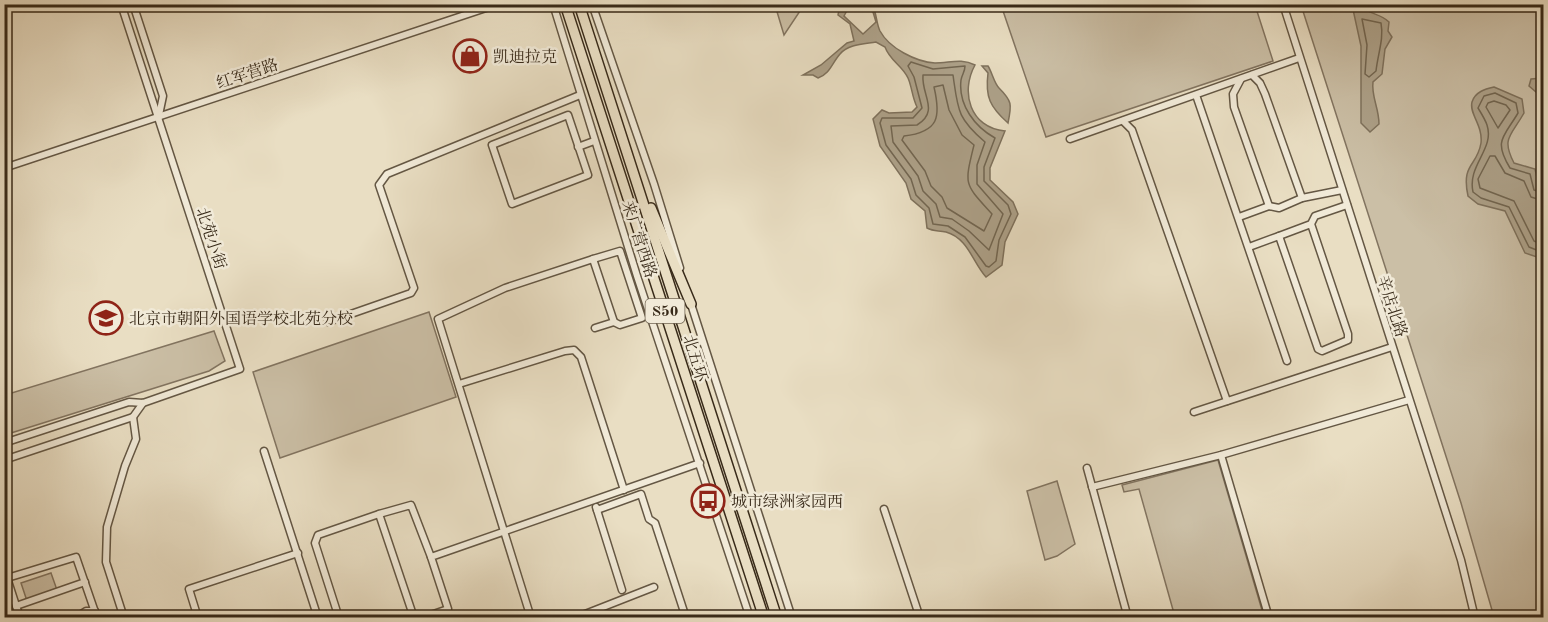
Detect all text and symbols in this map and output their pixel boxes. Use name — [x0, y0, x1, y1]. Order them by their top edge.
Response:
shop icon: 凯迪拉克 — [452, 38, 488, 74]
place label: 凯迪拉克 — [493, 48, 557, 66]
street label: 红军营路 — [214, 56, 281, 92]
street label: 来广营西路 — [618, 198, 660, 280]
street label: 北苑小街 — [193, 205, 229, 272]
street label: 辛店北路 — [1374, 273, 1410, 340]
road number: S50 — [646, 299, 684, 323]
school or university icon: 北京市朝阳外国语学校北苑分校 — [88, 300, 124, 336]
place label: 北京市朝阳外国语学校北苑分校 — [129, 310, 353, 328]
street label: 北五环 — [679, 333, 711, 384]
bus stop icon: 城市绿洲家园西 — [690, 483, 726, 519]
place label: 城市绿洲家园西 — [731, 493, 843, 511]

